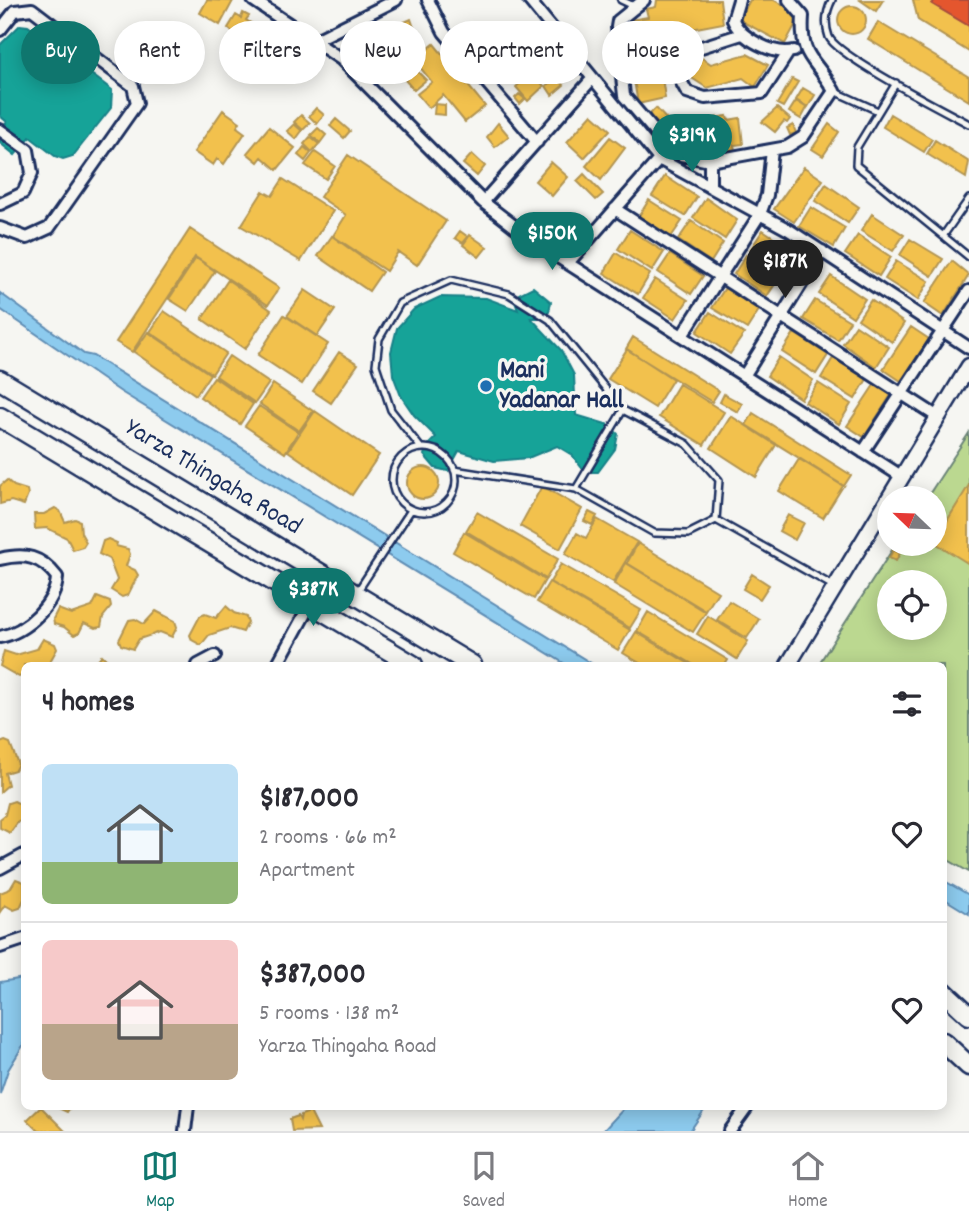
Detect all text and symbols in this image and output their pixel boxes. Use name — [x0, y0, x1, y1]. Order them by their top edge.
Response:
chip: Buy — [21, 21, 100, 84]
chip: Rent — [114, 21, 205, 84]
chip: Filters — [219, 21, 326, 84]
chip: New — [340, 21, 426, 84]
chip: Apartment — [440, 21, 588, 84]
chip: House — [602, 21, 704, 84]
pin: $319K — [643, 114, 741, 174]
text: $319K — [668, 120, 716, 153]
pin: $150K — [503, 212, 601, 272]
text: $150K — [527, 218, 577, 251]
pin: $187K — [736, 240, 834, 300]
text: $187K — [762, 246, 808, 279]
place label: Mani Yadanar Hall — [499, 353, 625, 420]
marker: Mani Yadanar Hall — [478, 378, 494, 394]
street label: Yarza Thingaha Road — [117, 410, 309, 546]
north arrow — [877, 486, 947, 556]
map controls — [877, 486, 947, 640]
pin: $387K — [264, 568, 362, 628]
button: locate — [877, 570, 947, 640]
text: $387K — [288, 574, 338, 607]
text: 4 homes — [42, 683, 135, 726]
icon: filters — [888, 685, 926, 723]
text: $187,000 — [259, 779, 359, 822]
icon: home — [98, 792, 182, 876]
icon: heart — [888, 815, 926, 853]
text: 2 rooms · 66 m² — [259, 822, 397, 855]
text: Apartment — [259, 855, 355, 888]
text: $387,000 — [259, 955, 366, 998]
icon: home — [98, 968, 182, 1052]
icon: heart — [888, 991, 926, 1029]
text: 5 rooms · 138 m² — [259, 998, 399, 1031]
text: Yarza Thingaha Road — [259, 1031, 437, 1064]
tab: Map — [141, 1147, 179, 1216]
tab: Saved — [462, 1147, 505, 1216]
tab: Home — [788, 1147, 828, 1216]

